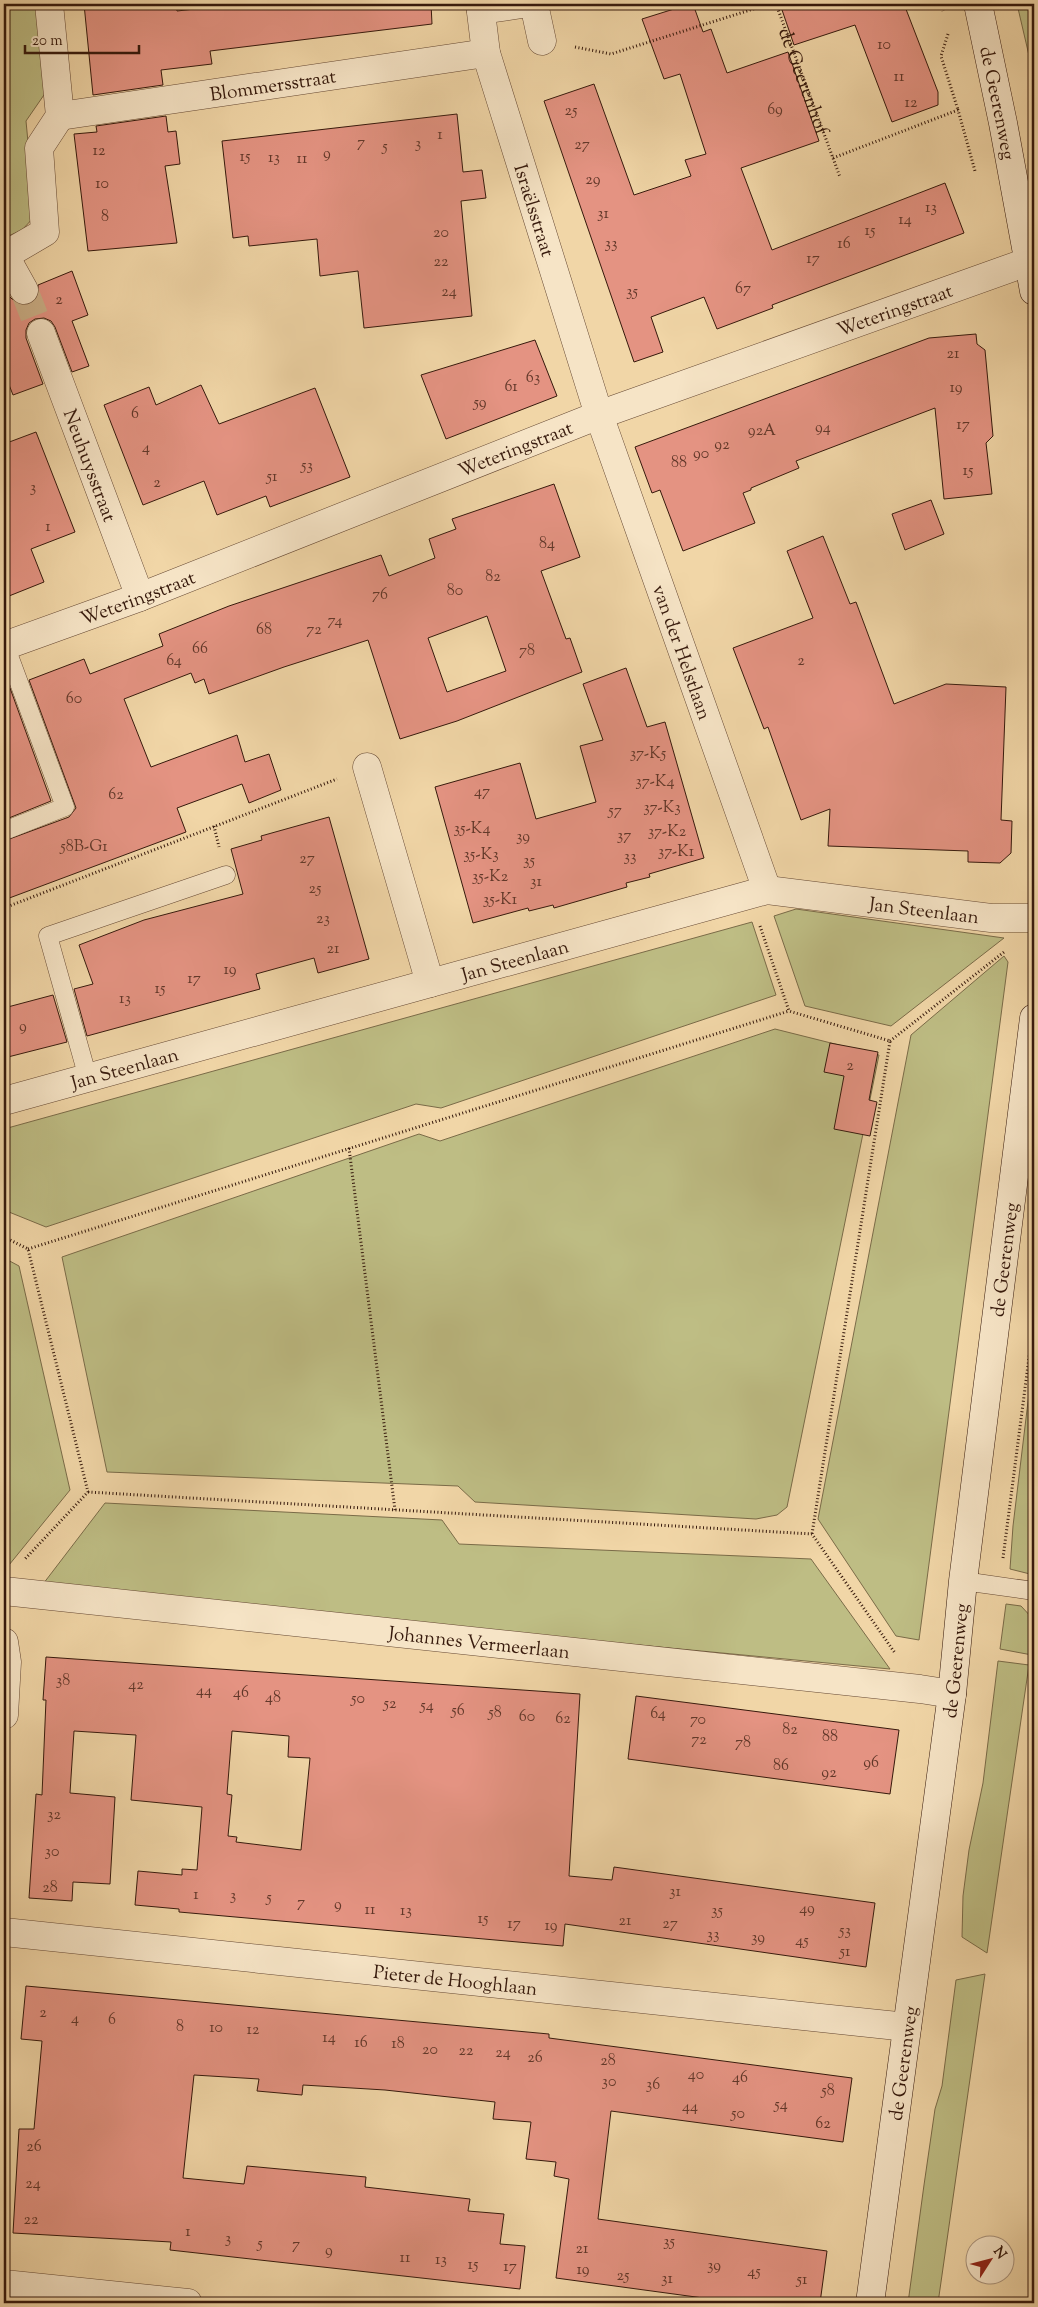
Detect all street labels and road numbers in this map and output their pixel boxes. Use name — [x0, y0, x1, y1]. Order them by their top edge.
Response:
street label: de Geerenhof — [770, 25, 835, 140]
street label: de Geerenweg — [971, 44, 1021, 162]
street label: Blommersstraat — [208, 64, 338, 110]
street label: Israëlsstraat — [506, 161, 560, 261]
street label: Weteringstraat — [834, 279, 957, 345]
street label: Neuhuysstraat — [55, 406, 122, 527]
street label: Weteringstraat — [455, 416, 578, 486]
street label: Weteringstraat — [77, 565, 200, 633]
street label: van der Helstlaan — [644, 582, 717, 724]
street label: Jan Steenlaan — [866, 892, 980, 932]
street label: Jan Steenlaan — [458, 934, 572, 990]
street label: Jan Steenlaan — [67, 1042, 182, 1098]
street label: de Geerenweg — [985, 1201, 1027, 1319]
street label: de Geerenweg — [938, 1602, 977, 1720]
street label: Johannes Vermeerlaan — [386, 1621, 571, 1667]
street label: Pieter de Hooghlaan — [372, 1960, 539, 2004]
street label: de Geerenweg — [884, 2005, 926, 2122]

